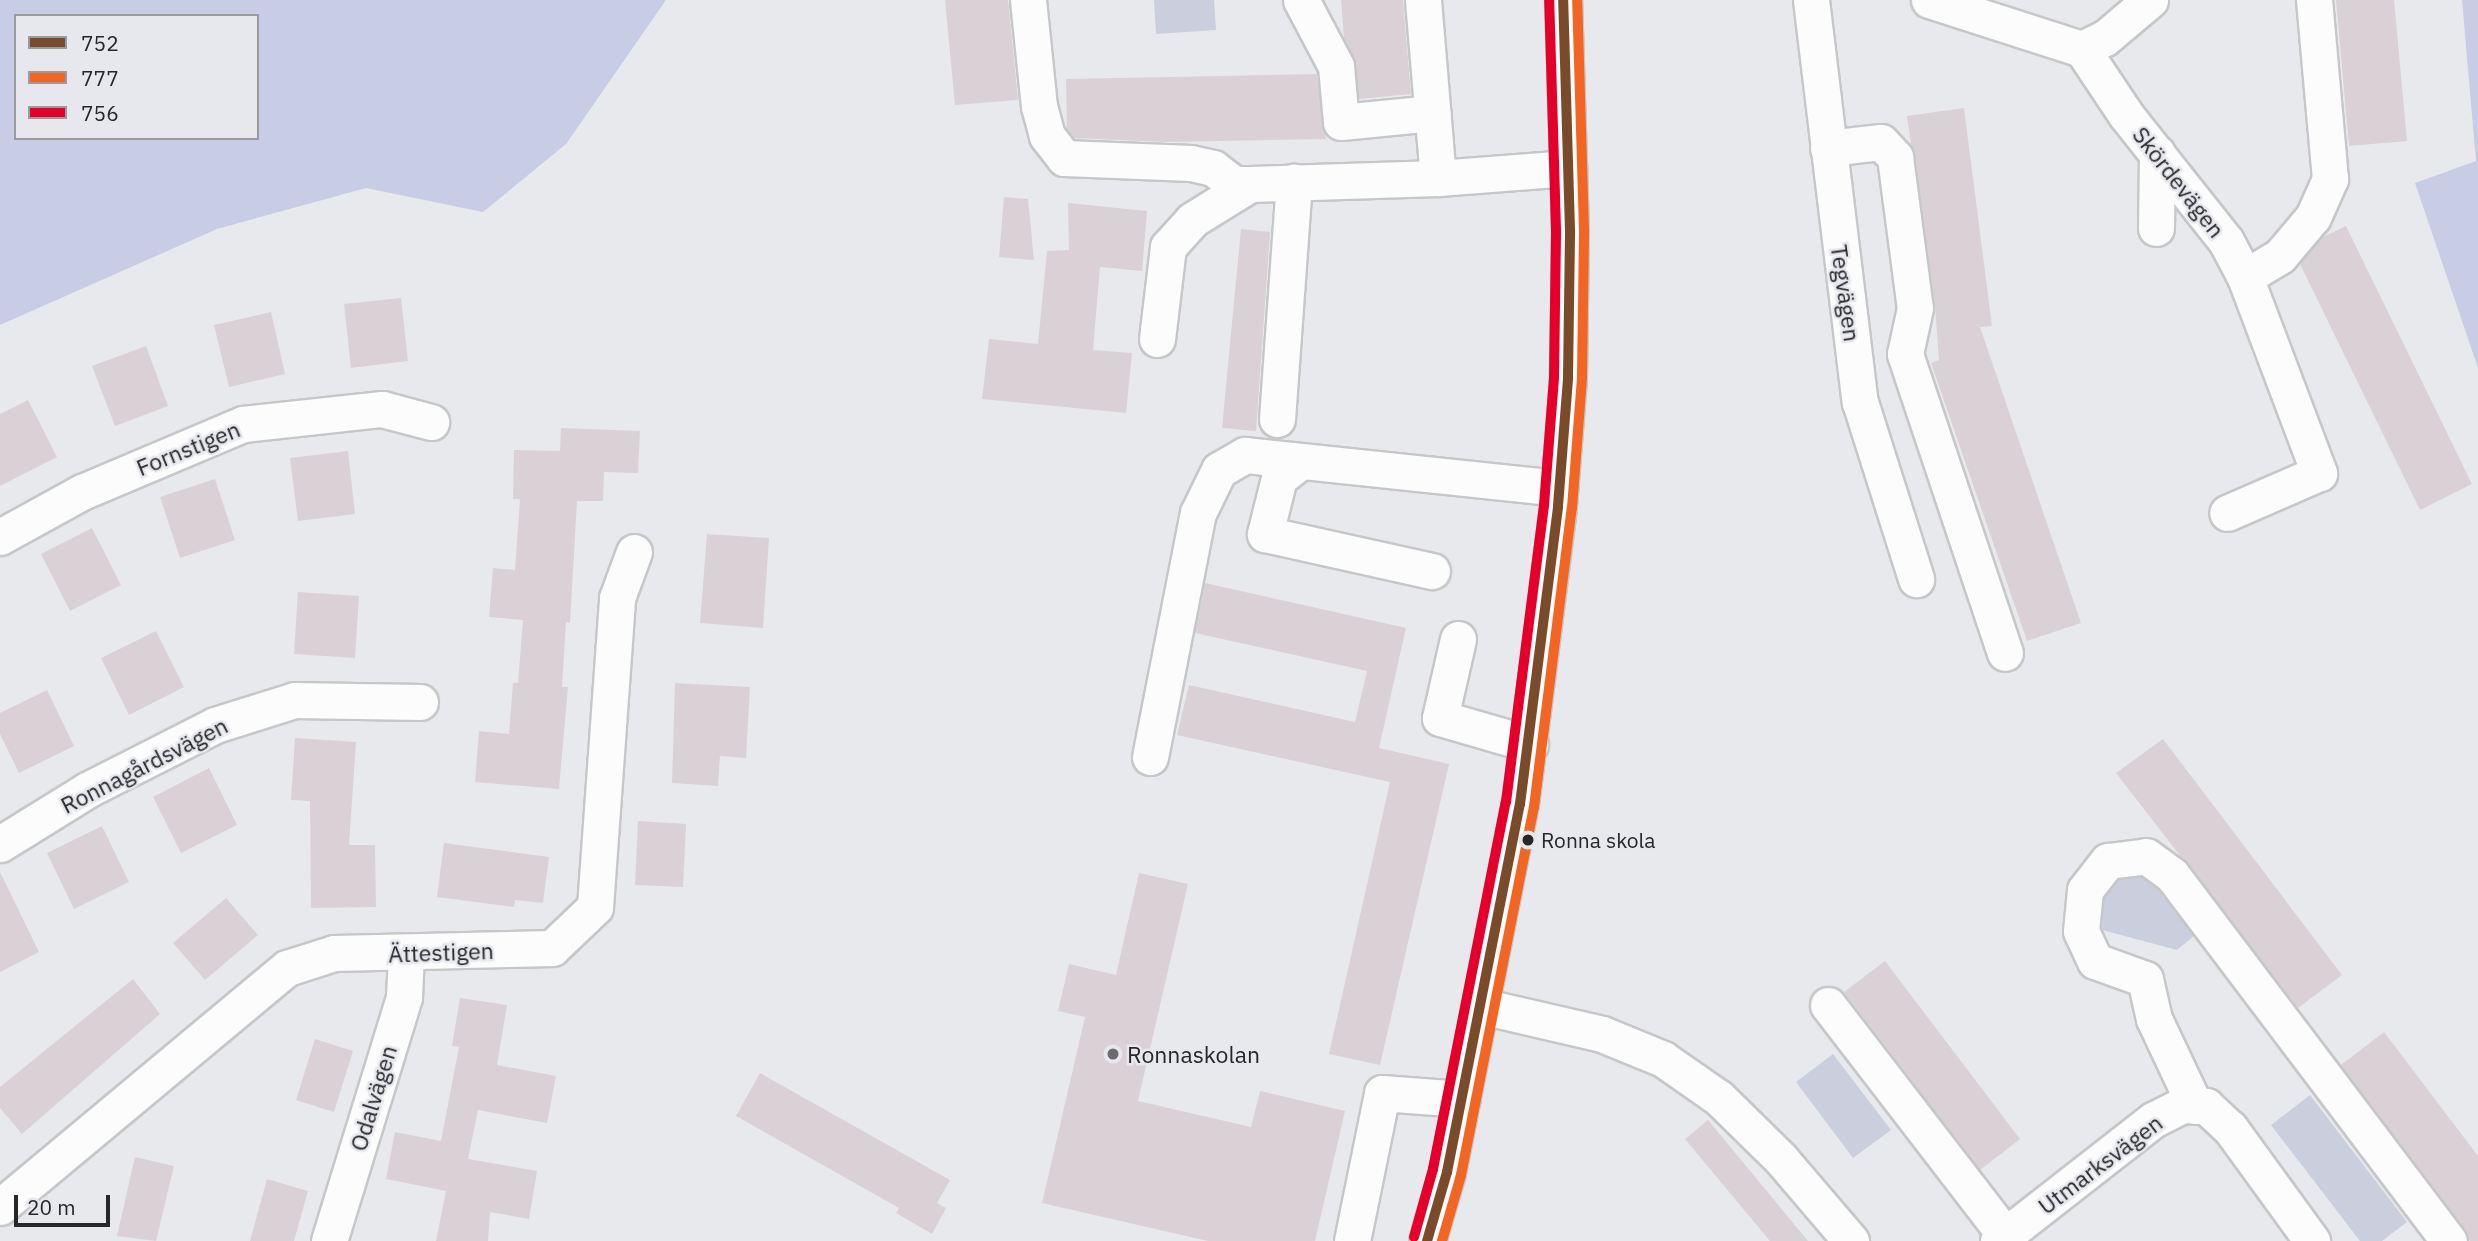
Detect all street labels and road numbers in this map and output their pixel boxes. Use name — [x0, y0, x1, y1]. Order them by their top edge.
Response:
street label: Skördevägen — [2127, 121, 2231, 243]
street label: Tegvägen — [1826, 243, 1866, 343]
street label: Fornstigen — [132, 415, 244, 481]
street label: Ronnagårdsvägen — [56, 711, 232, 819]
street label: Ättestigen — [388, 936, 494, 968]
street label: Odalvägen — [344, 1042, 402, 1154]
street label: Utmarksvägen — [2032, 1108, 2168, 1220]

